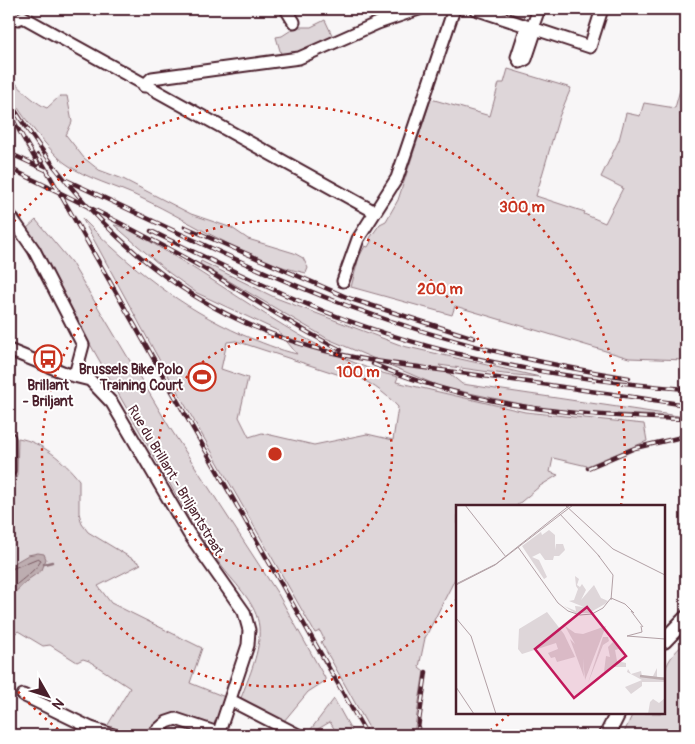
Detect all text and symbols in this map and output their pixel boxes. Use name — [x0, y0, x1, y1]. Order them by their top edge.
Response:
text: 300 m — [499, 198, 545, 217]
text: 200 m — [417, 280, 463, 299]
bus stop icon: Brillant - Briljant — [33, 344, 63, 374]
place label: Brussels Bike Polo Training Court — [79, 361, 183, 394]
sports icon: Brussels Bike Polo Training Court — [187, 362, 217, 392]
text: 100 m — [337, 363, 379, 382]
place label: Brillant - Briljant — [23, 377, 74, 410]
street label: Rue du Brillant - Briljantstraat — [124, 402, 227, 559]
centre of rings — [266, 445, 284, 463]
inset map — [456, 505, 665, 714]
north arrow — [22, 672, 72, 722]
text: N — [48, 695, 67, 713]

